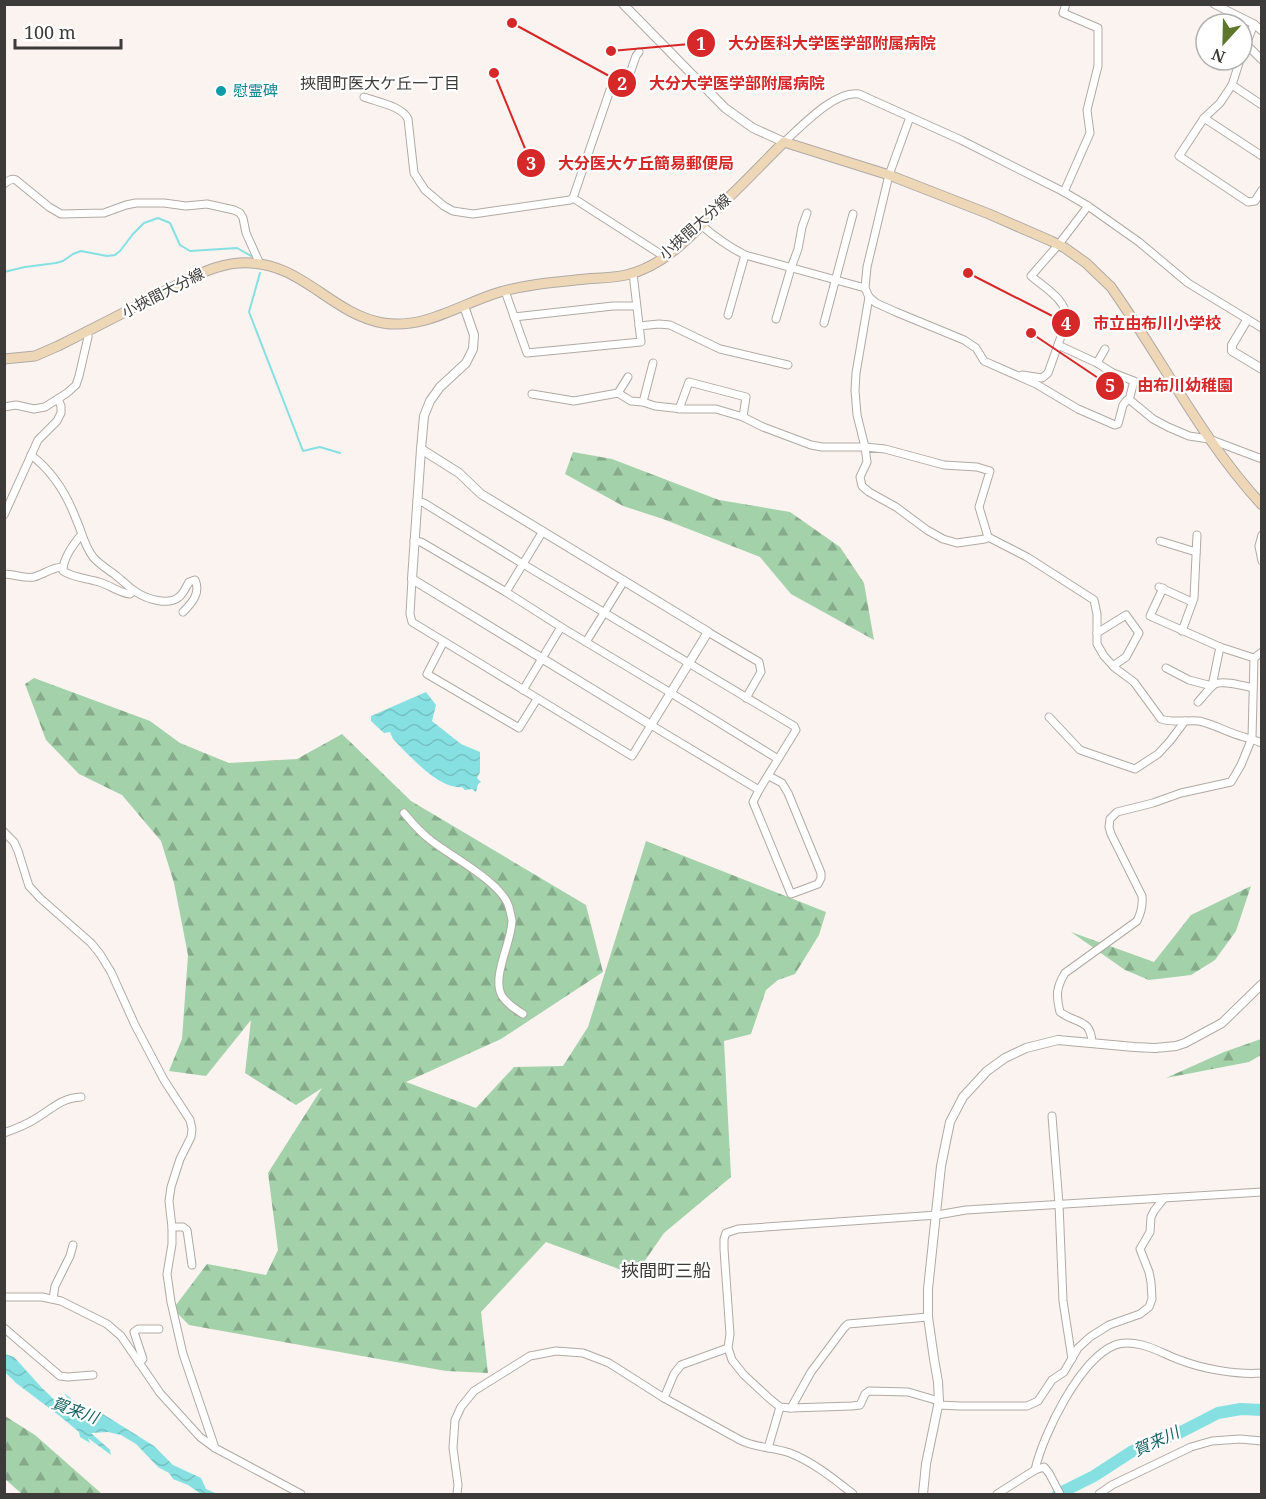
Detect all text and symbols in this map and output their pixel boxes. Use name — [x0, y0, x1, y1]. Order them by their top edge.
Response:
scale bar — [15, 12, 122, 50]
north arrow — [1194, 12, 1254, 72]
text: 100 m — [24, 20, 76, 44]
callout: 大分医科大学医学部附属病院 — [686, 26, 948, 60]
text: 1 — [696, 31, 706, 55]
text: 大分医科大学医学部附属病院 — [728, 32, 936, 54]
text: N — [1208, 43, 1228, 68]
callout: 大分大学医学部附属病院 — [607, 66, 837, 100]
text: 2 — [617, 71, 627, 95]
district label: 挾間町医大ケ丘一丁目 — [300, 72, 460, 94]
text: 大分大学医学部附属病院 — [649, 72, 825, 94]
place label: 慰霊碑 — [233, 80, 278, 100]
marker: 慰霊碑 — [214, 84, 228, 98]
callout: 大分医大ケ丘簡易郵便局 — [516, 146, 746, 180]
text: 3 — [526, 151, 536, 175]
text: 大分医大ケ丘簡易郵便局 — [558, 152, 734, 174]
street label: 小挾間大分線 — [654, 189, 734, 264]
street label: 小挾間大分線 — [118, 263, 207, 321]
callout: 市立由布川小学校 — [1051, 306, 1233, 340]
text: 4 — [1061, 311, 1071, 335]
text: 市立由布川小学校 — [1093, 312, 1221, 334]
callout: 由布川幼稚園 — [1095, 369, 1245, 403]
text: 5 — [1105, 373, 1115, 397]
text: 由布川幼稚園 — [1137, 374, 1233, 396]
district label: 挾間町三船 — [621, 1258, 711, 1282]
water label: 賀来川 — [49, 1391, 103, 1429]
water label: 賀来川 — [1130, 1420, 1184, 1461]

